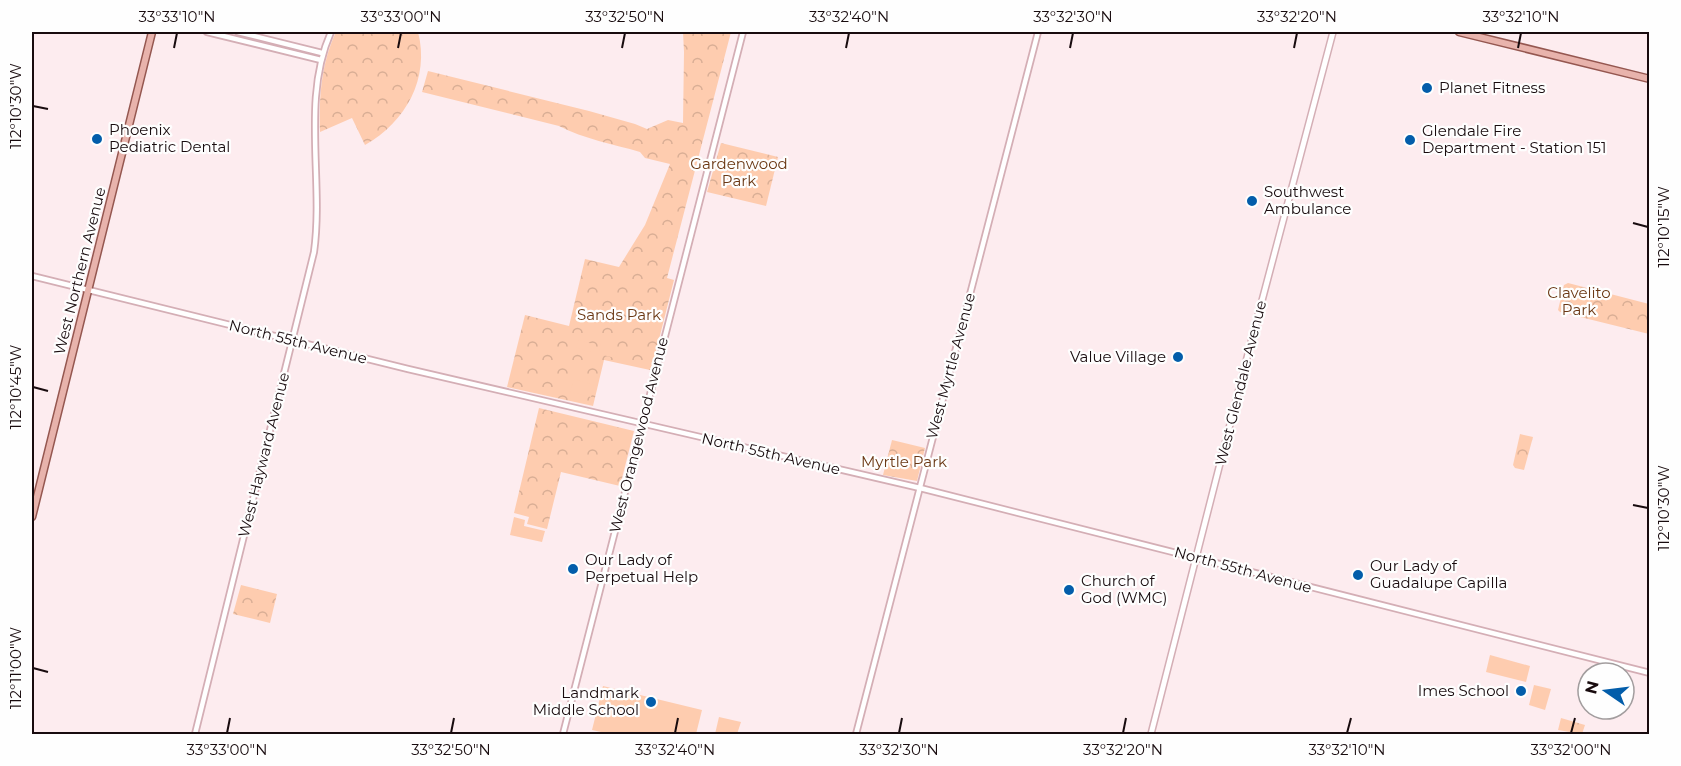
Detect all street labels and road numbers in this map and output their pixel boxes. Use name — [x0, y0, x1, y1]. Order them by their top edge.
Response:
street label: West Northern Avenue — [49, 185, 110, 357]
street label: West Myrtle Avenue — [922, 291, 979, 441]
street label: West Glendale Avenue — [1211, 298, 1270, 468]
street label: North 55th Avenue — [227, 315, 369, 368]
street label: West Orangewood Avenue — [605, 335, 672, 535]
street label: West Hayward Avenue — [234, 370, 293, 539]
street label: North 55th Avenue — [700, 428, 842, 479]
street label: North 55th Avenue — [1172, 542, 1314, 597]

